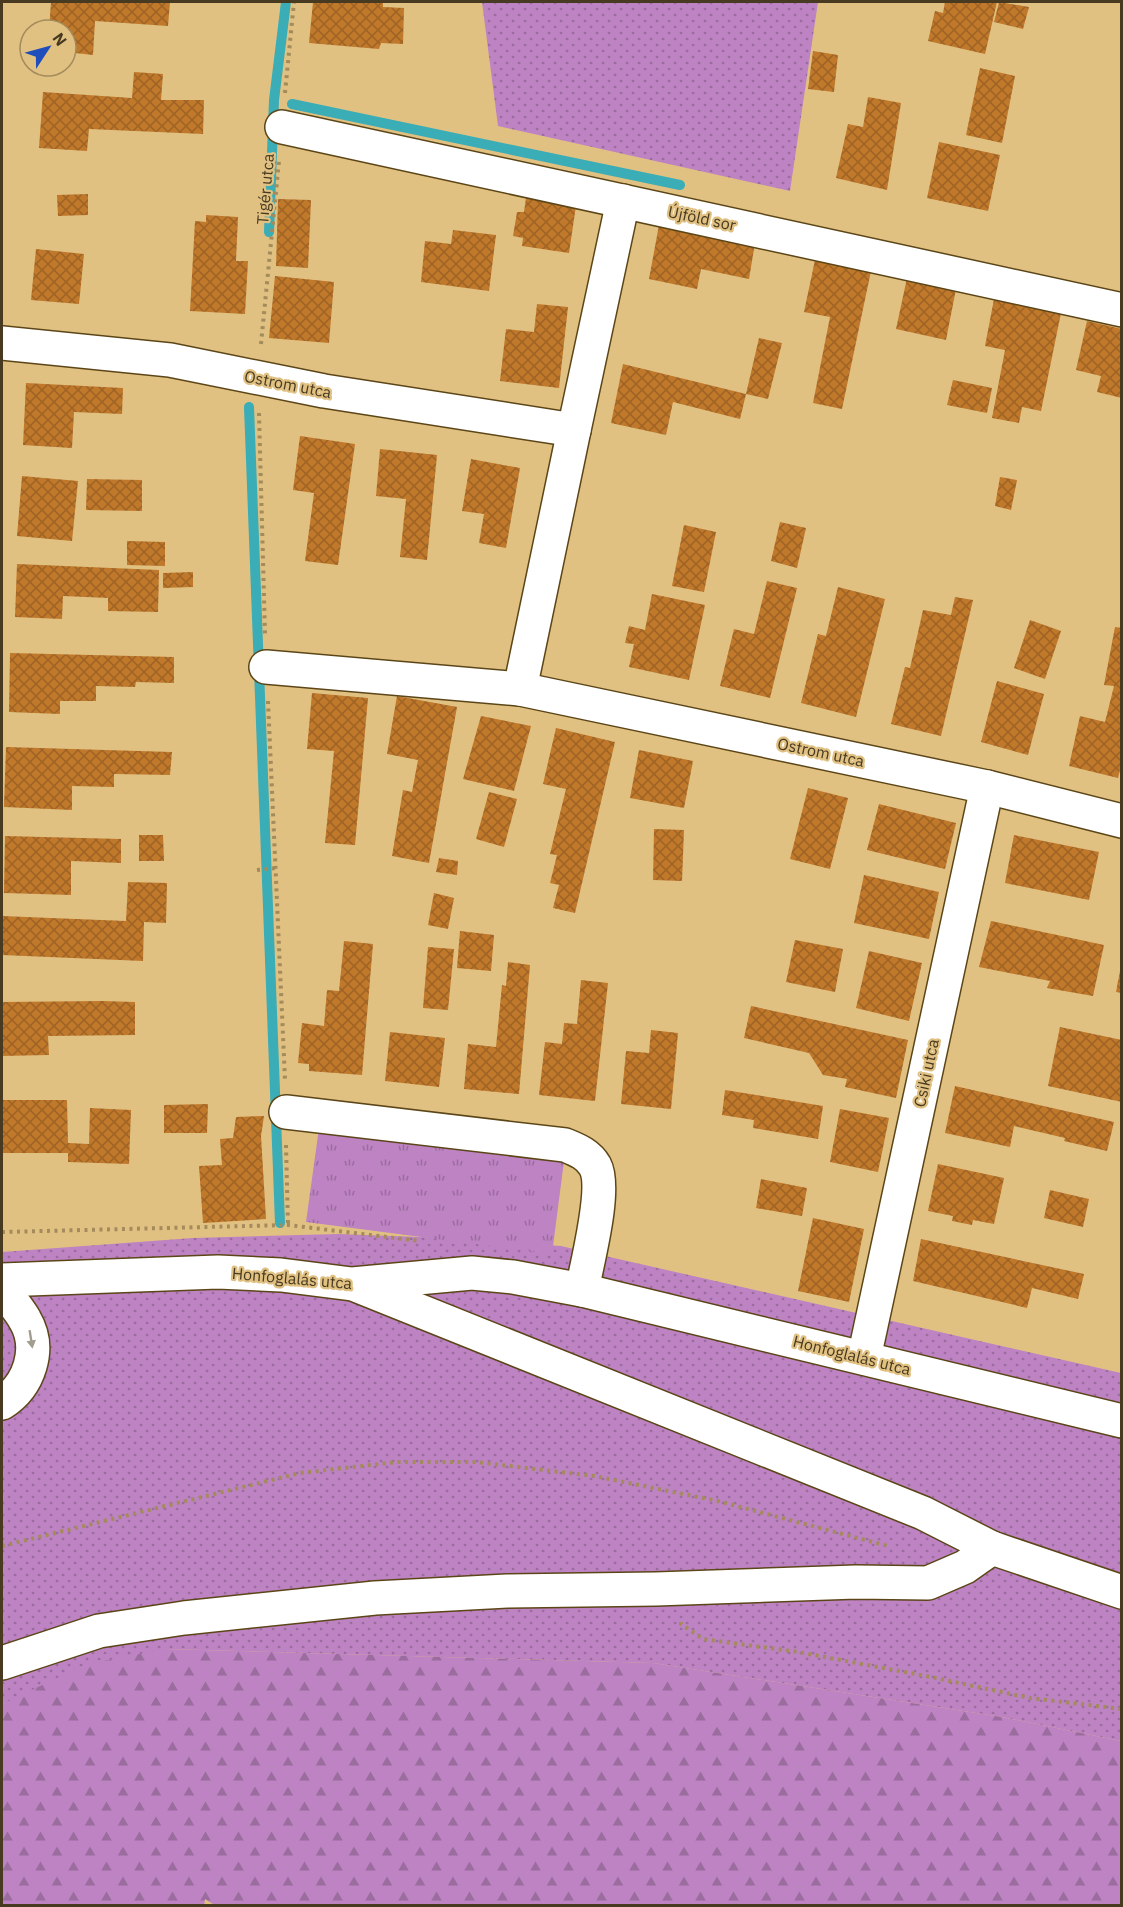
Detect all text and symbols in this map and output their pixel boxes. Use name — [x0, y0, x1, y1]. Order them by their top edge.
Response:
north arrow — [18, 18, 78, 78]
text: N — [49, 29, 72, 50]
street label: Tigér utca — [252, 152, 278, 225]
street label: Újföld sor — [666, 200, 738, 235]
street label: Ostrom utca — [243, 366, 334, 402]
street label: Ostrom utca — [776, 733, 867, 771]
street label: Csiki utca — [909, 1037, 943, 1109]
street label: Honfoglalás utca — [231, 1263, 353, 1293]
one-way arrow — [27, 1329, 36, 1348]
street label: Honfoglalás utca — [791, 1331, 913, 1379]

